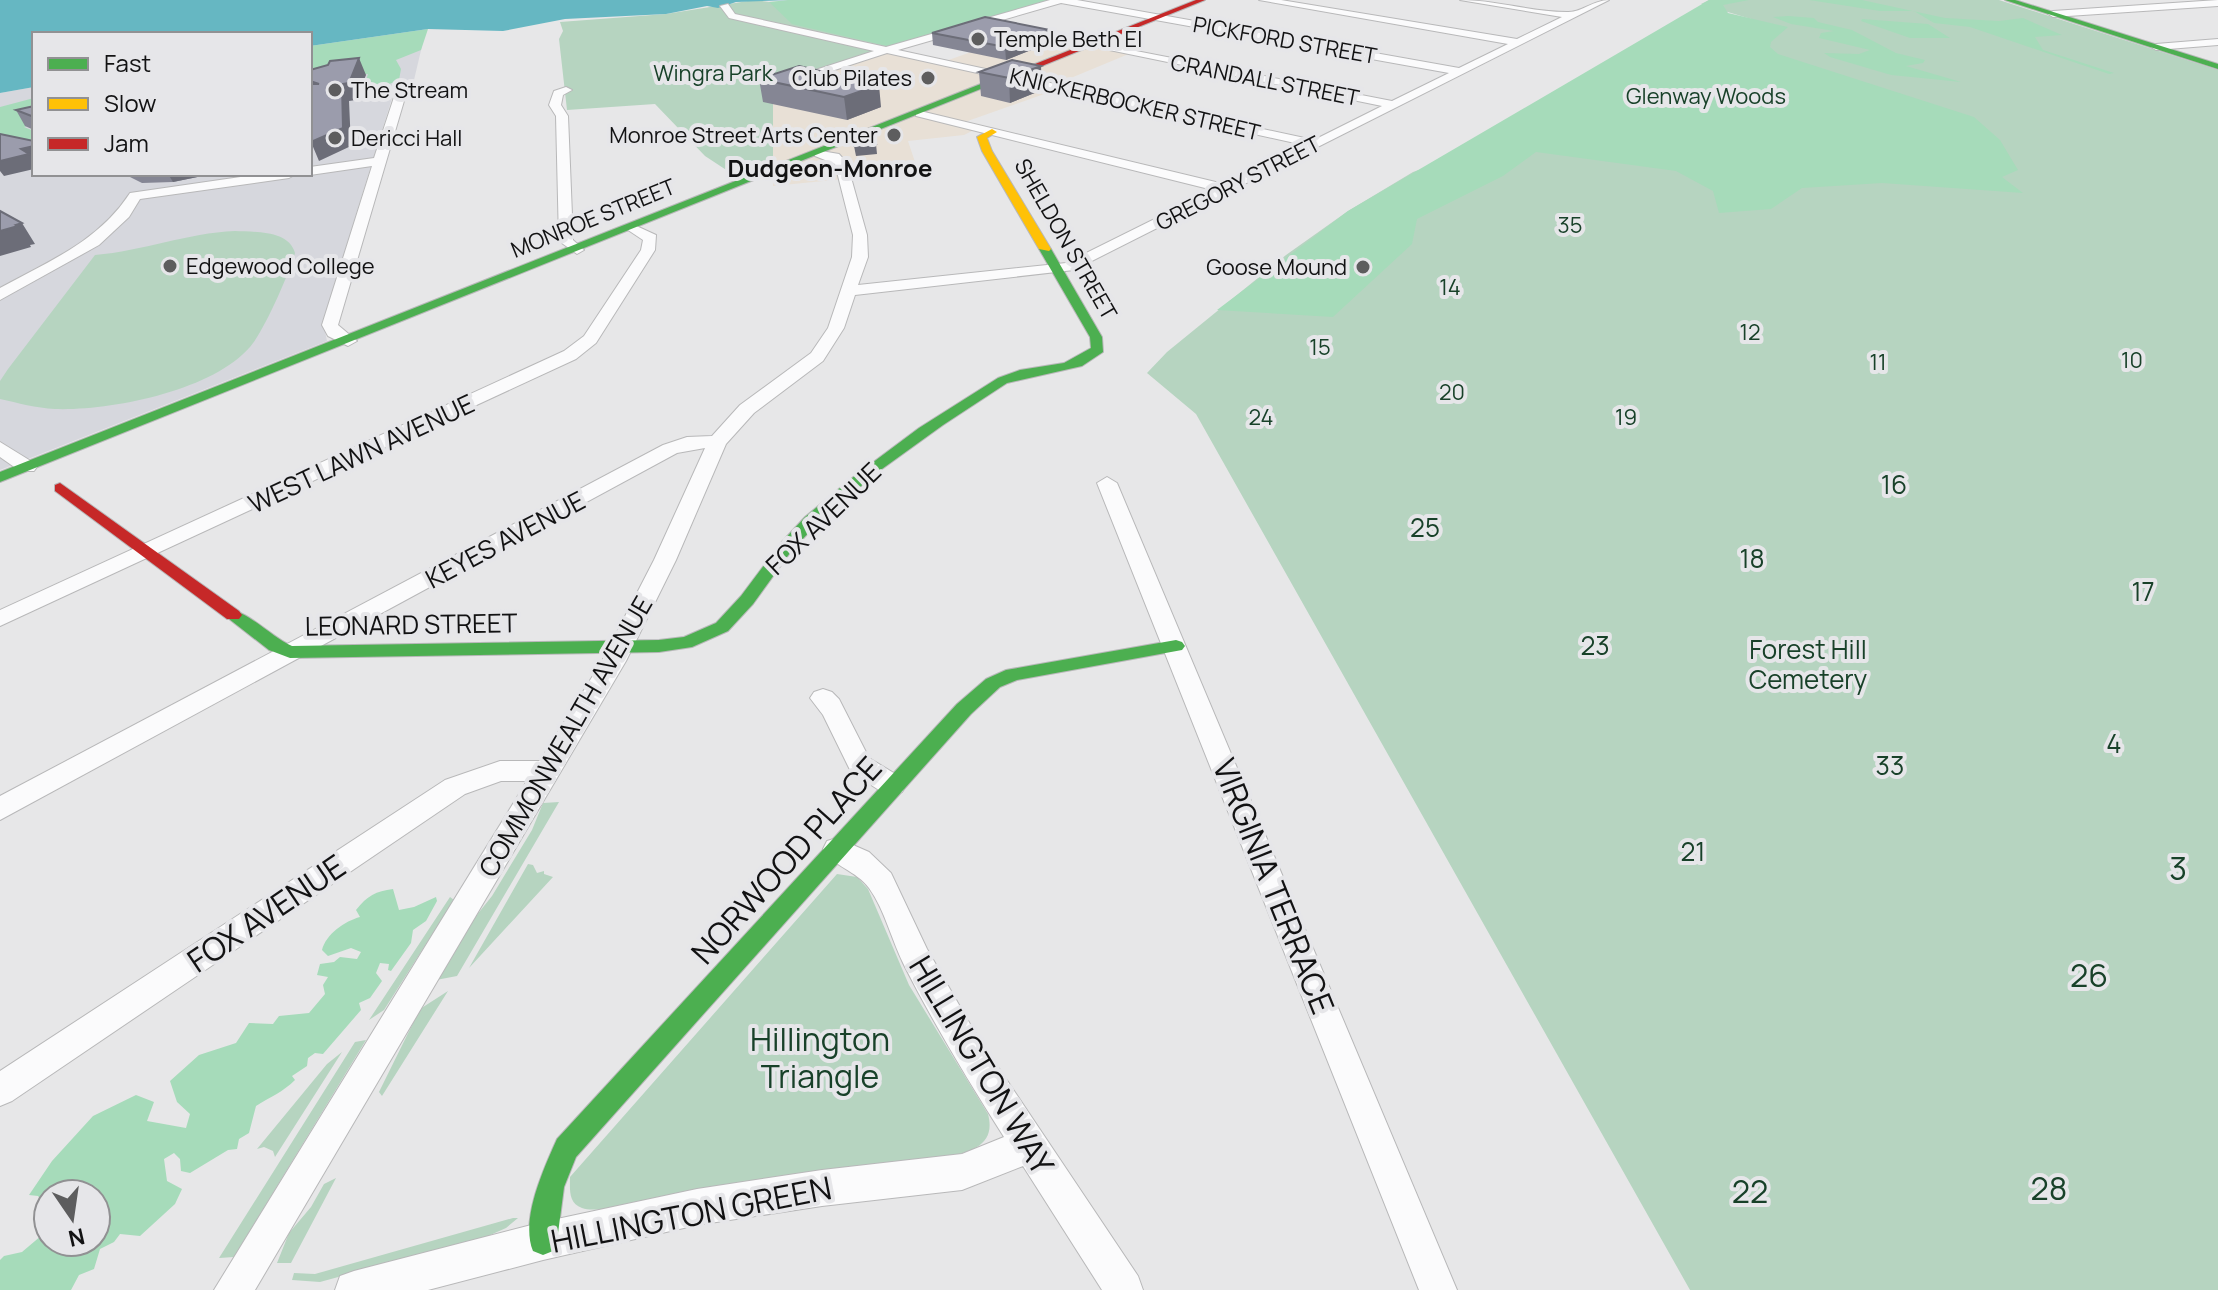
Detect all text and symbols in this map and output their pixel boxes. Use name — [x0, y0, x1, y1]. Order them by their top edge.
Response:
street label: PICKFORD STREET — [1191, 9, 1379, 71]
place label: Temple Beth El — [994, 24, 1142, 54]
marker: Temple Beth El — [969, 30, 987, 48]
legend — [32, 32, 312, 176]
text: Fast — [104, 46, 151, 79]
street label: CRANDALL STREET — [1168, 47, 1362, 113]
park label: Wingra Park — [653, 58, 774, 88]
street label: KNICKERBOCKER STREET — [1007, 61, 1263, 147]
place label: Club Pilates — [792, 63, 912, 93]
marker: Club Pilates — [919, 69, 937, 87]
place label: The Stream — [351, 75, 468, 105]
marker: The Stream — [326, 81, 344, 99]
park label: Glenway Woods — [1626, 81, 1786, 111]
text: Slow — [104, 86, 157, 119]
place label: Monroe Street Arts Center — [609, 120, 878, 150]
place label: Dericci Hall — [351, 123, 462, 153]
text: Jam — [104, 126, 149, 159]
marker: Monroe Street Arts Center — [885, 126, 903, 144]
marker: Dericci Hall — [326, 129, 344, 147]
street label: GREGORY STREET — [1151, 129, 1325, 237]
district label: Dudgeon-Monroe — [728, 151, 932, 184]
street label: SHELDON STREET — [1008, 153, 1124, 325]
street label: MONROE STREET — [506, 171, 680, 265]
park label: 35 — [1558, 210, 1582, 240]
place label: Edgewood College — [186, 251, 375, 281]
place label: Goose Mound — [1206, 252, 1347, 282]
marker: Edgewood College — [161, 257, 179, 275]
marker: Goose Mound — [1354, 258, 1372, 276]
park label: 14 — [1439, 272, 1461, 302]
park label: 12 — [1739, 317, 1761, 347]
park label: 15 — [1309, 332, 1331, 362]
park label: 10 — [2121, 345, 2143, 375]
park label: 11 — [1869, 347, 1887, 377]
park label: 20 — [1439, 377, 1465, 407]
street label: WEST LAWN AVENUE — [242, 385, 480, 521]
park label: 24 — [1248, 402, 1274, 432]
park label: 19 — [1615, 402, 1637, 432]
street label: FOX AVENUE — [757, 454, 889, 582]
park label: 16 — [1881, 466, 1907, 502]
street label: KEYES AVENUE — [419, 482, 591, 596]
park label: 25 — [1410, 509, 1440, 545]
park label: 18 — [1739, 540, 1765, 576]
park label: 17 — [2131, 573, 2155, 609]
street label: COMMONWEALTH AVENUE — [470, 589, 660, 883]
street label: LEONARD STREET — [304, 604, 518, 644]
park label: 23 — [1580, 627, 1610, 663]
park label: Forest Hill Cemetery — [1749, 631, 1868, 697]
park label: 4 — [2106, 725, 2122, 761]
street label: NORWOOD PLACE — [681, 747, 891, 973]
park label: 33 — [1876, 747, 1904, 783]
street label: VIRGINIA TERRACE — [1203, 752, 1345, 1020]
park label: 21 — [1681, 833, 1705, 869]
street label: FOX AVENUE — [178, 844, 354, 982]
park label: 3 — [2169, 846, 2187, 890]
street label: HILLINGTON WAY — [899, 947, 1065, 1183]
park label: 26 — [2070, 953, 2108, 997]
park label: Hillington Triangle — [750, 1017, 890, 1098]
street label: HILLINGTON GREEN — [547, 1165, 835, 1263]
park label: 28 — [2031, 1166, 2067, 1210]
park label: 22 — [1732, 1169, 1768, 1213]
north arrow — [32, 1178, 112, 1258]
text: N — [65, 1221, 88, 1254]

